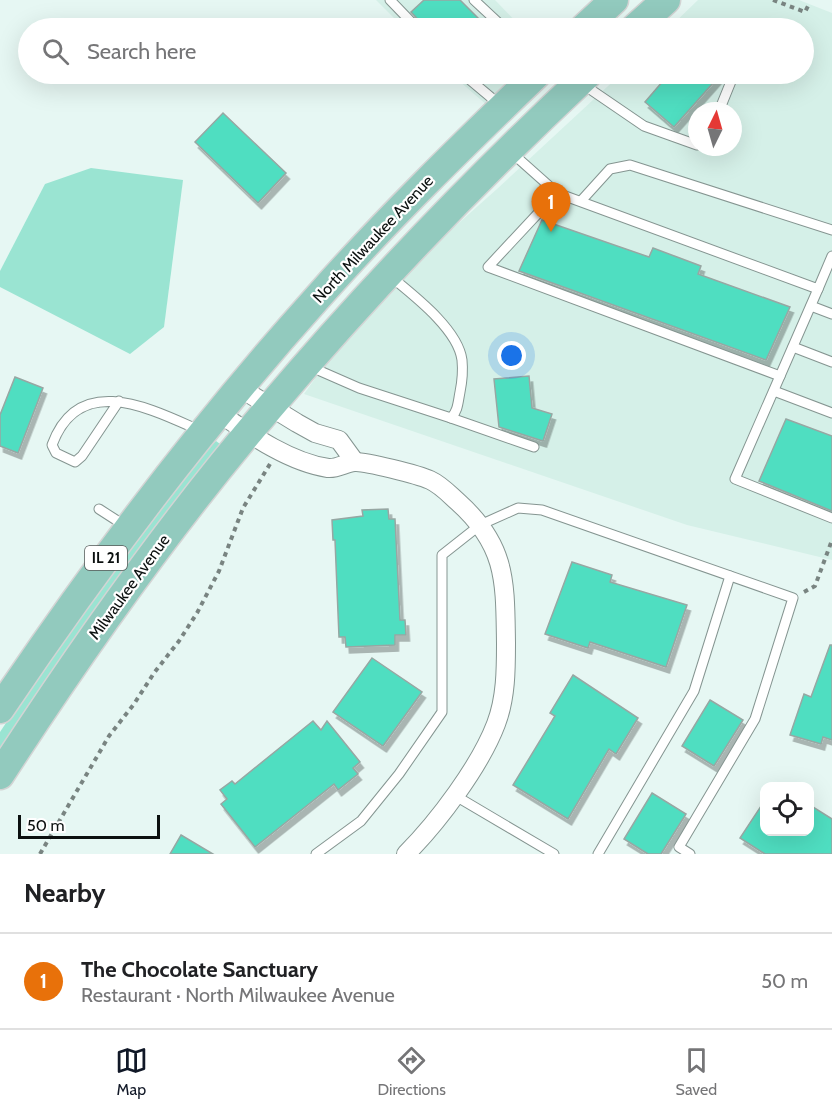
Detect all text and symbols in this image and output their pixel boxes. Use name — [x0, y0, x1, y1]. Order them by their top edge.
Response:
search box — [18, 18, 814, 84]
icon: search — [39, 35, 72, 68]
text: Search here — [87, 38, 196, 65]
north arrow — [688, 102, 742, 156]
street label: North Milwaukee Avenue — [309, 171, 437, 307]
pin: 1 — [532, 182, 570, 232]
your location — [497, 341, 526, 370]
street label: Milwaukee Avenue — [85, 531, 173, 643]
road number: IL 21 — [85, 546, 127, 570]
map controls — [760, 782, 814, 836]
button: locate — [760, 782, 814, 836]
scale bar — [18, 812, 160, 840]
text: 50 m — [27, 816, 64, 835]
text: Nearby — [24, 877, 105, 909]
text: The Chocolate Sanctuary — [81, 956, 318, 983]
text: 1 — [40, 969, 47, 993]
text: 50 m — [761, 969, 808, 993]
text: Restaurant · North Milwaukee Avenue — [81, 983, 395, 1007]
tab: Map — [115, 1044, 148, 1099]
tab: Directions — [378, 1044, 446, 1099]
tab: Saved — [676, 1044, 717, 1099]

